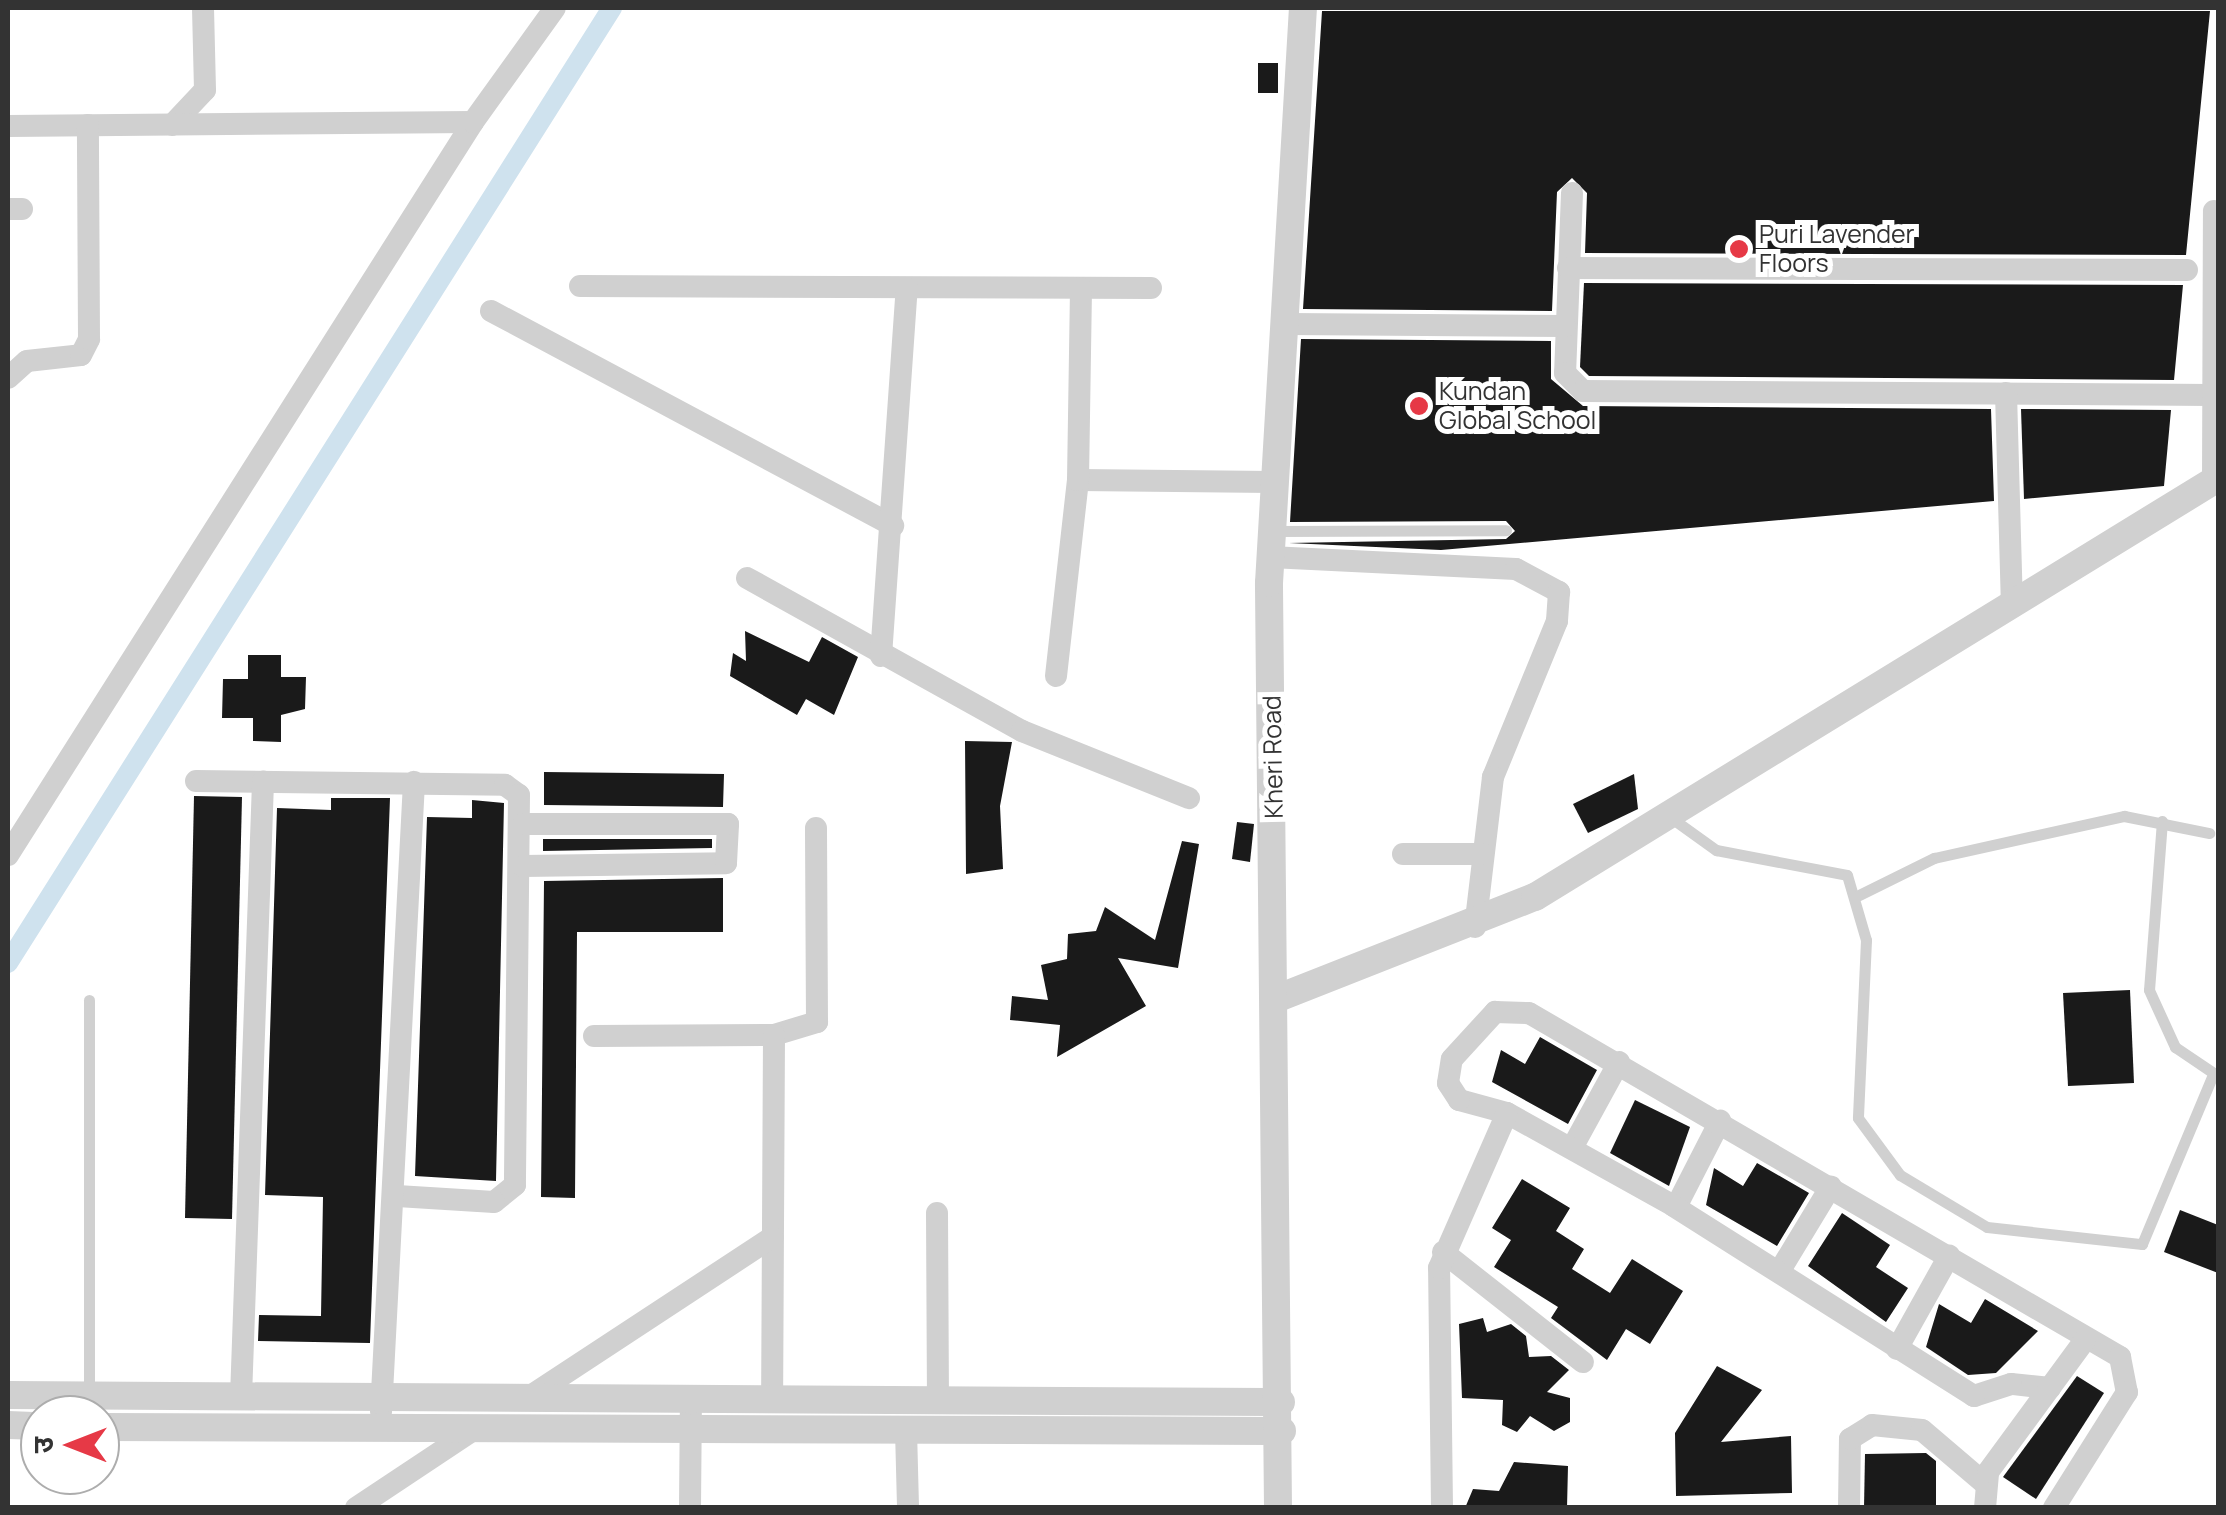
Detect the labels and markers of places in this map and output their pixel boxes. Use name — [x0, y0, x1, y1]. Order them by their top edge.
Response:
place label: Puri Lavender Floors — [1759, 220, 1915, 279]
marker: Puri Lavender Floors — [1728, 238, 1750, 260]
place label: Kundan Global School — [1439, 377, 1596, 436]
marker: Kundan Global School — [1408, 395, 1430, 417]

